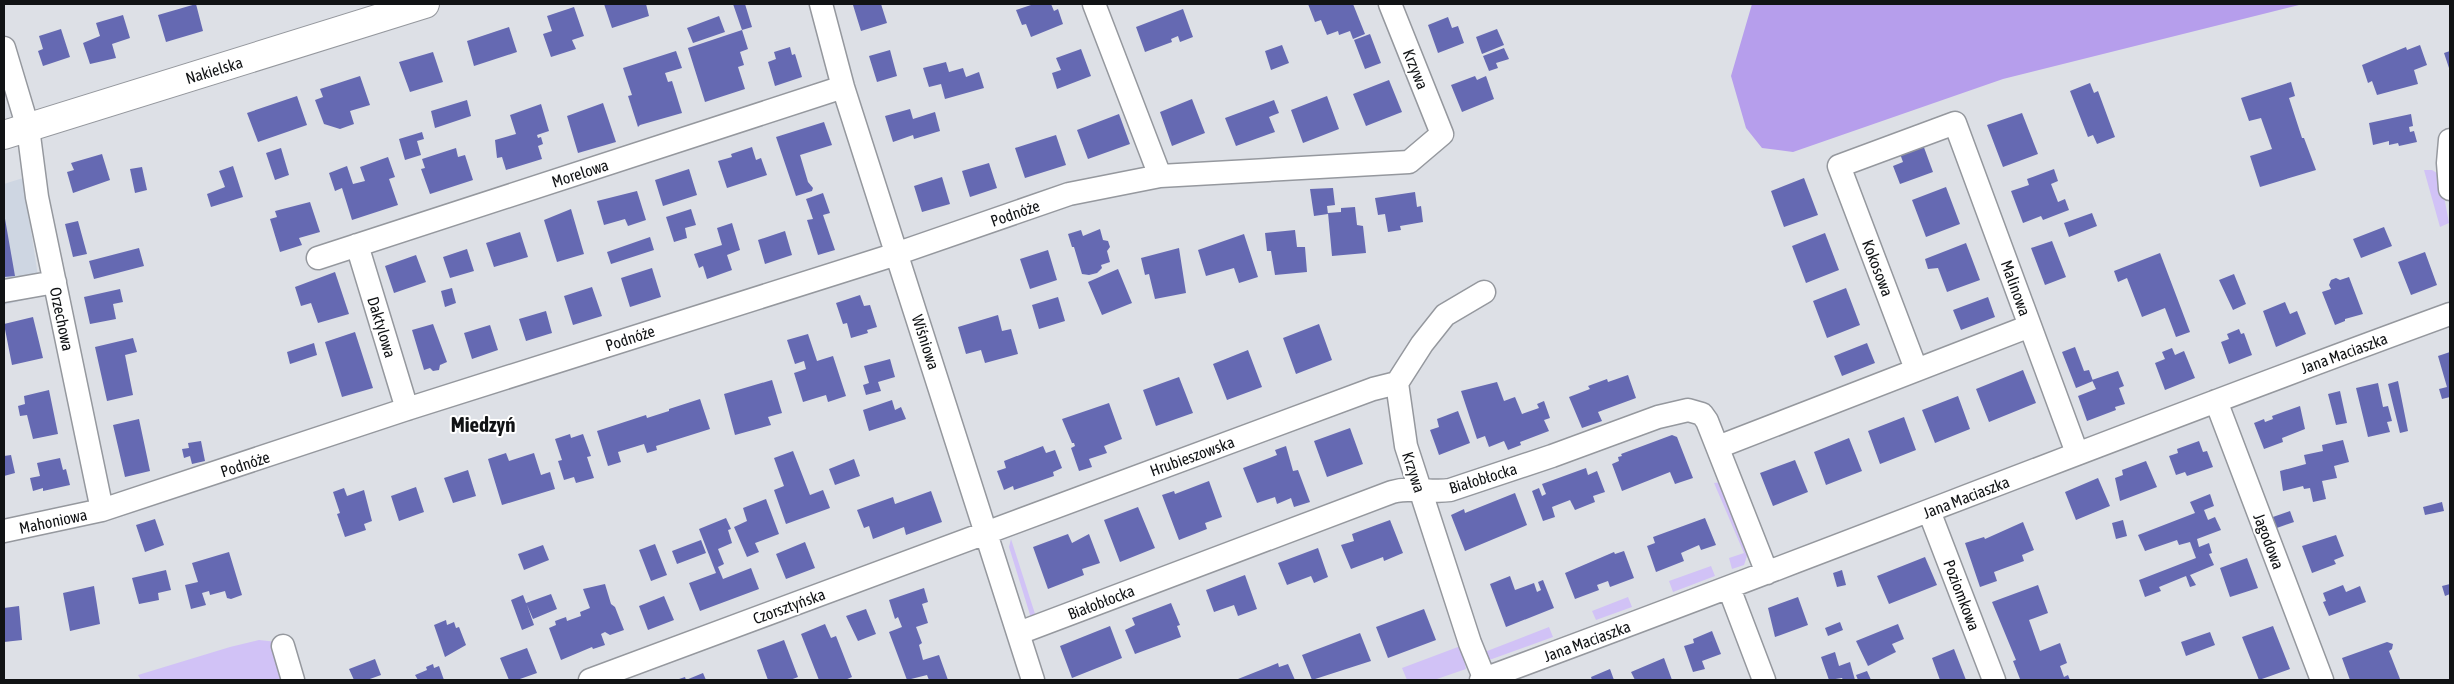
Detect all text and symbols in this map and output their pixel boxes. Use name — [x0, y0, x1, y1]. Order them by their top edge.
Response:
street label: Krzywa — [1399, 46, 1432, 92]
street label: Nakielska — [183, 53, 245, 87]
street label: Morelowa — [549, 155, 611, 191]
street label: Podnóże — [988, 196, 1042, 230]
street label: Kokosowa — [1859, 237, 1897, 299]
street label: Malinowa — [1998, 258, 2034, 318]
street label: Orzechowa — [46, 285, 78, 353]
street label: Daktylowa — [363, 294, 400, 360]
street label: Wiśniowa — [909, 312, 943, 372]
street label: Podnóże — [603, 322, 657, 354]
street label: Jana Maciaszka — [2298, 329, 2390, 377]
district label: Miedzyń — [451, 412, 515, 436]
street label: Hrubieszowska — [1147, 432, 1237, 480]
street label: Podnóże — [218, 448, 272, 480]
street label: Krzywa — [1398, 449, 1429, 495]
street label: Białobłocka — [1447, 459, 1519, 497]
street label: Jana Maciaszka — [1920, 472, 2012, 522]
street label: Mahoniowa — [17, 505, 89, 537]
street label: Jagodowa — [2249, 511, 2288, 572]
street label: Poziomkowa — [1940, 557, 1984, 633]
street label: Białobłocka — [1065, 581, 1137, 623]
street label: Czorsztyńska — [750, 585, 828, 628]
street label: Jana Maciaszka — [1541, 617, 1633, 665]

